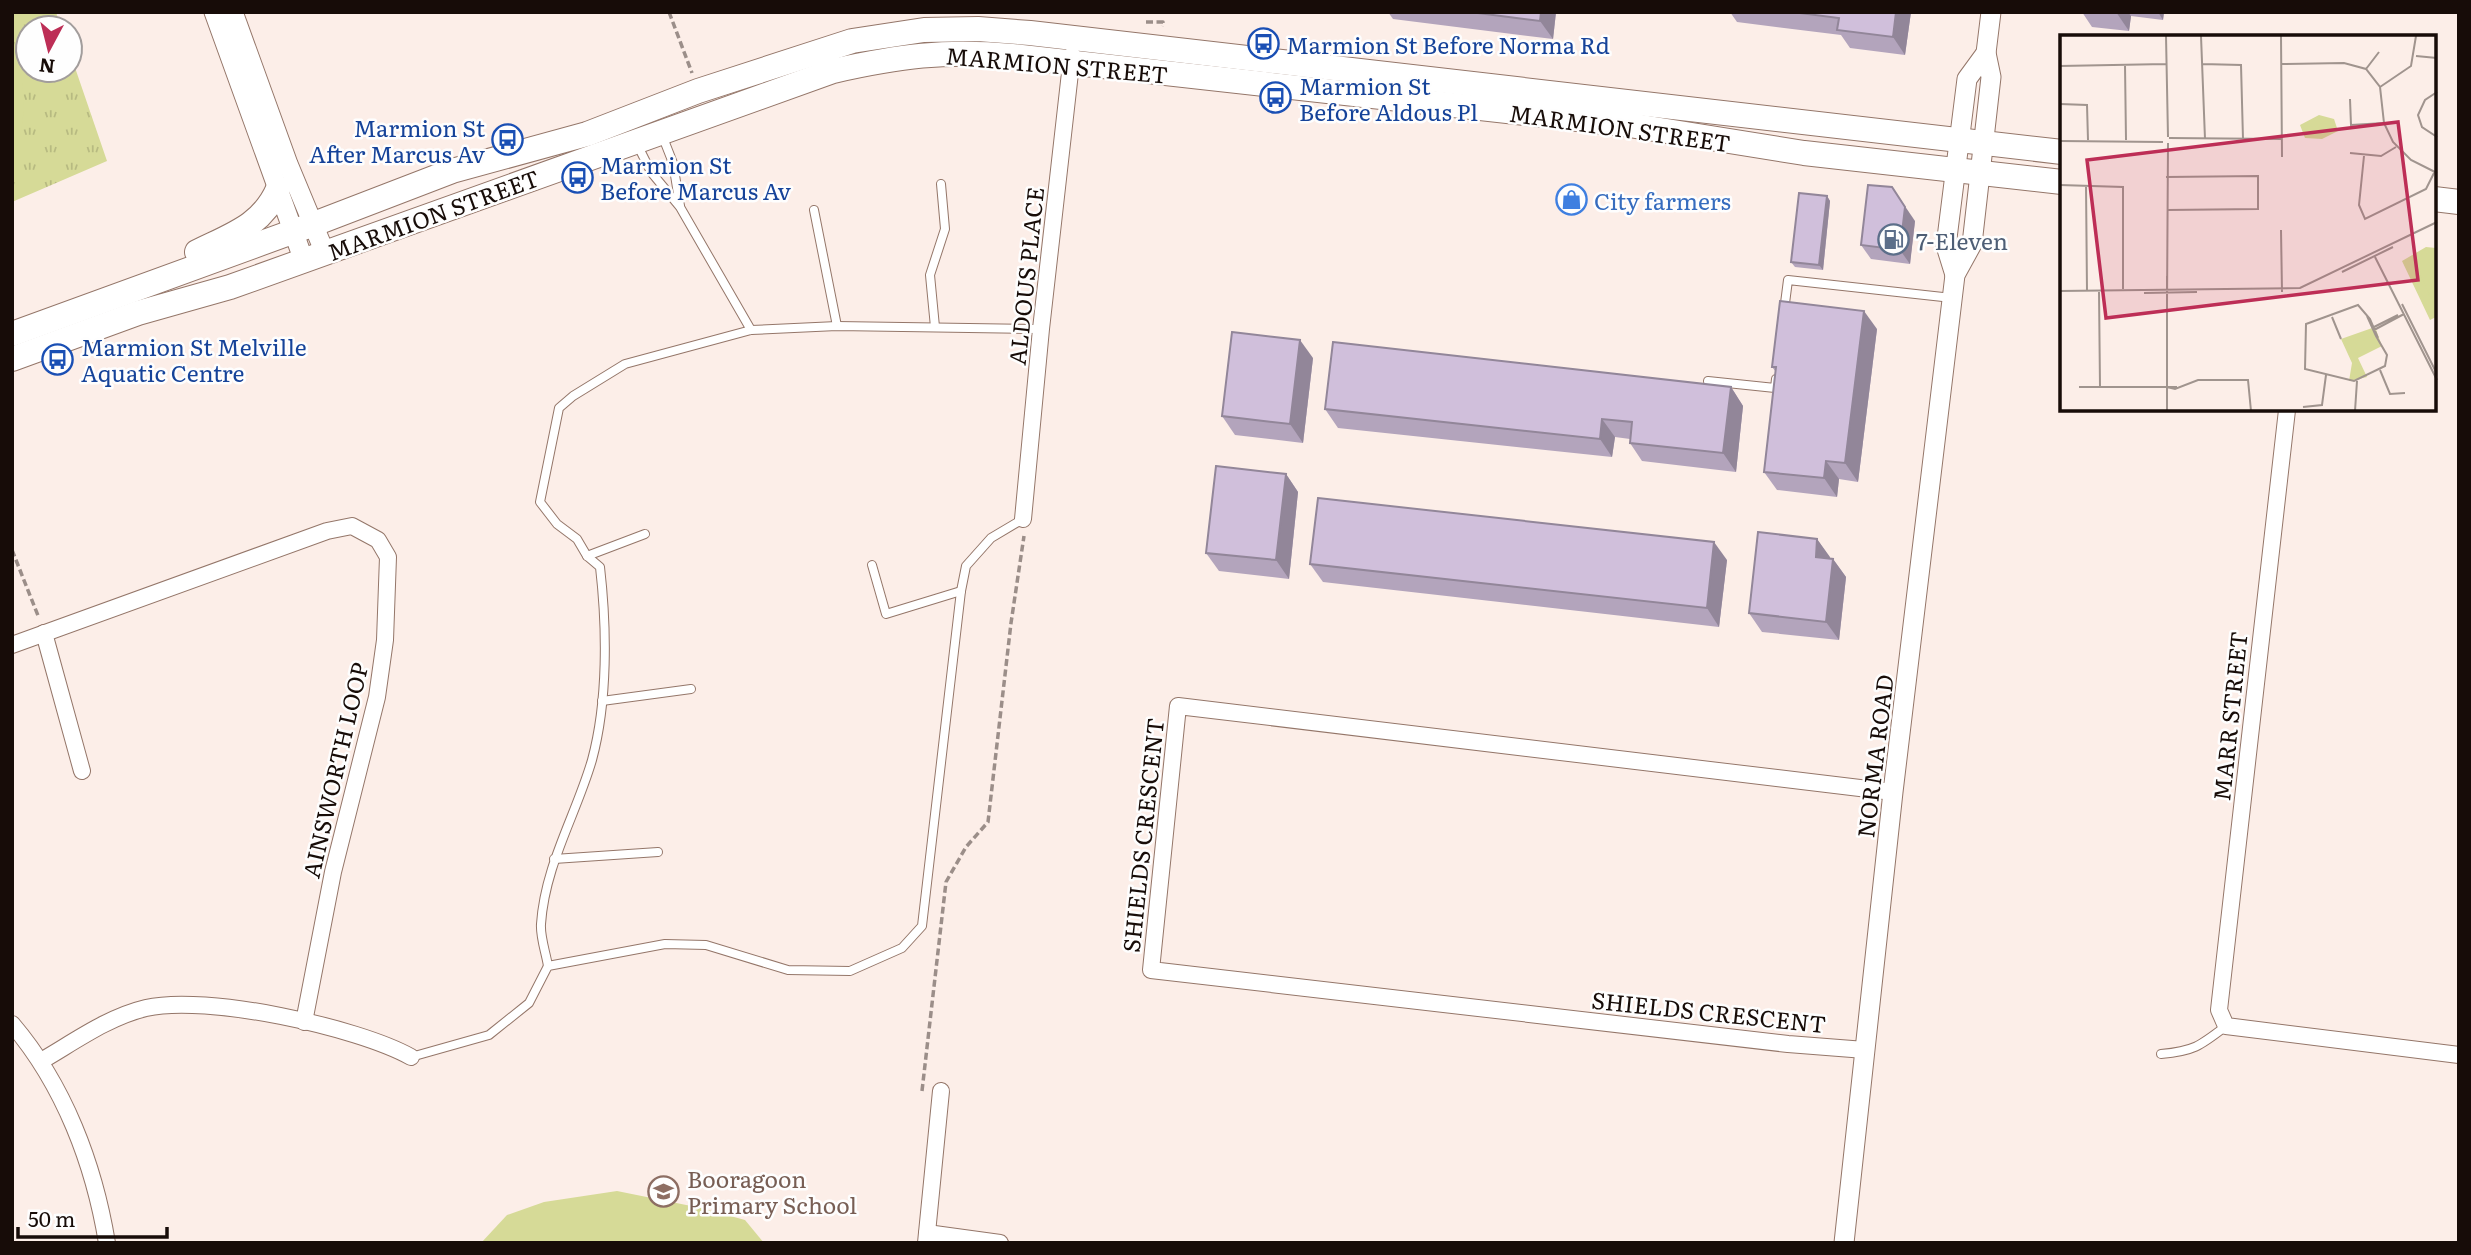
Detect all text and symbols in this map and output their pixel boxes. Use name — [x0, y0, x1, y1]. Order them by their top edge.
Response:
north arrow — [14, 14, 84, 84]
bus stop icon: Marmion St Before Norma Rd — [1246, 27, 1280, 61]
place label: Marmion St Before Norma Rd — [1286, 27, 1610, 61]
inset map — [2060, 35, 2436, 411]
street label: MARMION STREET — [944, 37, 1170, 91]
text: N — [37, 52, 56, 82]
place label: Marmion St Before Aldous Pl — [1299, 68, 1478, 128]
bus stop icon: Marmion St Before Aldous Pl — [1259, 81, 1293, 115]
street label: MARMION STREET — [1507, 95, 1733, 159]
place label: Marmion St After Marcus Av — [309, 110, 486, 170]
bus stop icon: Marmion St After Marcus Av — [491, 123, 525, 157]
place label: Marmion St Before Marcus Av — [600, 147, 792, 207]
street label: MARMION STREET — [322, 160, 544, 268]
bus stop icon: Marmion St Before Marcus Av — [560, 160, 594, 194]
shop icon: City farmers — [1554, 183, 1588, 217]
place label: City farmers — [1594, 183, 1731, 217]
street label: ALDOUS PLACE — [999, 185, 1051, 367]
fuel station icon: 7-Eleven — [1876, 223, 1910, 257]
place label: 7-Eleven — [1916, 223, 2008, 257]
place label: Marmion St Melville Aquatic Centre — [81, 329, 307, 389]
bus stop icon: Marmion St Melville Aquatic Centre — [41, 342, 75, 376]
street label: MARR STREET — [2203, 629, 2255, 803]
street label: AINSWORTH LOOP — [293, 659, 375, 881]
street label: NORMA ROAD — [1847, 672, 1901, 840]
street label: SHIELDS CRESCENT — [1113, 716, 1171, 954]
street label: SHIELDS CRESCENT — [1590, 982, 1828, 1040]
place label: Booragoon Primary School — [687, 1161, 857, 1221]
school or university icon: Booragoon Primary School — [647, 1174, 681, 1208]
scale bar — [18, 1196, 166, 1240]
text: 50 m — [28, 1202, 75, 1233]

